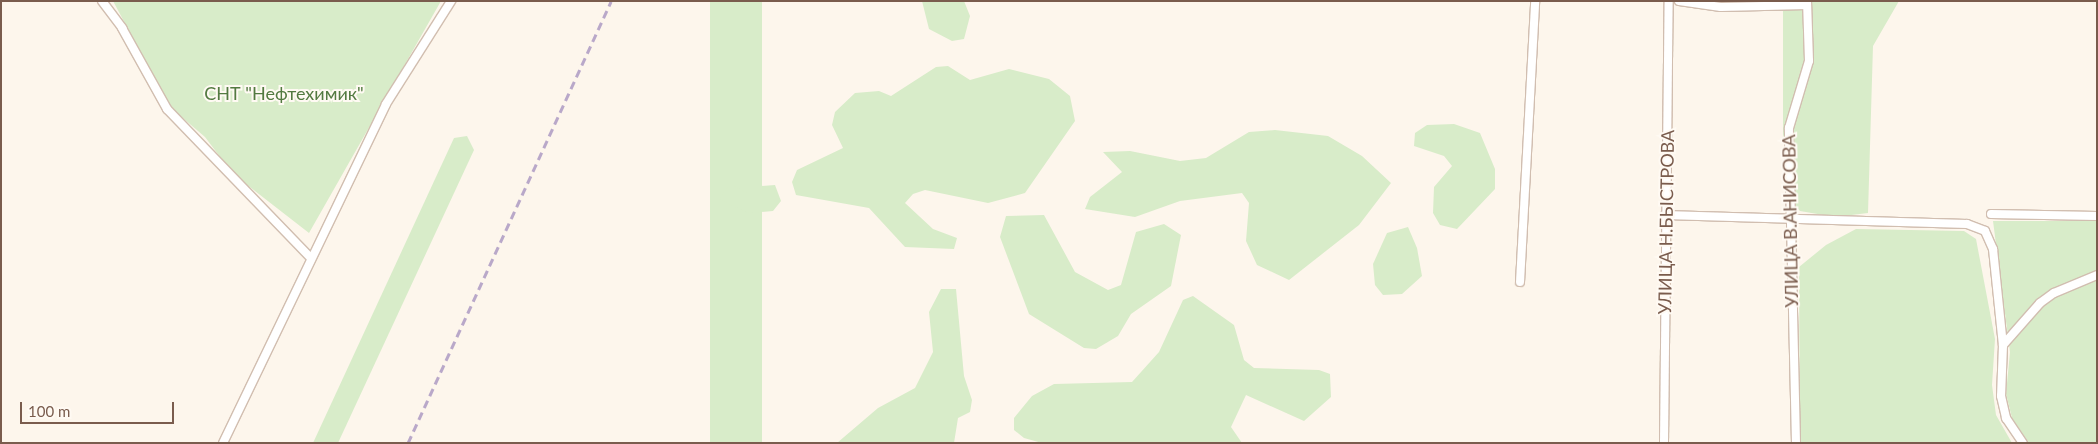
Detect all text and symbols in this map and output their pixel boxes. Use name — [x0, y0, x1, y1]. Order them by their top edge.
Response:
park label: СНТ "Нефтехимик" — [204, 82, 364, 104]
street label: УЛИЦА Н.БЫСТРОВА — [1654, 129, 1678, 315]
street label: УЛИЦА В.АНИСОВА — [1778, 134, 1802, 308]
scale bar — [22, 392, 176, 424]
text: 100 m — [28, 402, 70, 420]

